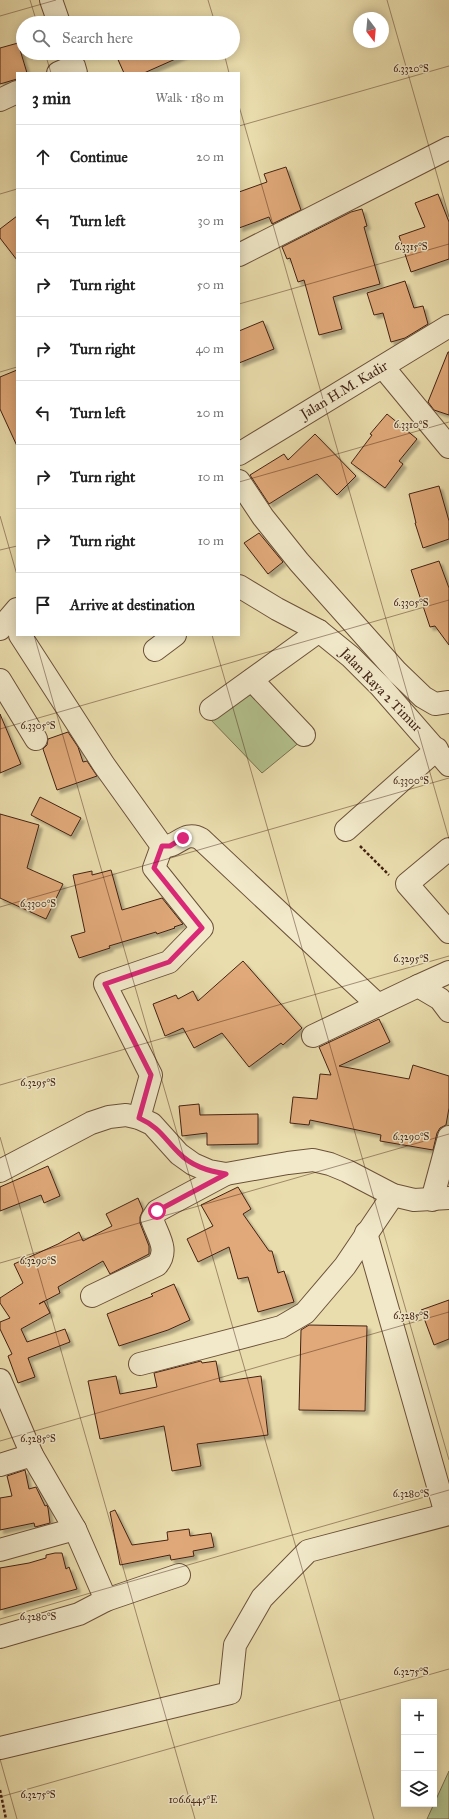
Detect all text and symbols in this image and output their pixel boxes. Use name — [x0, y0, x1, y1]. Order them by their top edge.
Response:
north arrow — [353, 12, 389, 48]
search box — [16, 16, 240, 60]
icon: search — [30, 27, 52, 49]
text: Search here — [62, 29, 133, 47]
text: 6.3320°S — [393, 63, 429, 75]
text: 3 min — [32, 88, 71, 109]
text: Walk · 180 m — [155, 90, 224, 106]
icon: ahead — [32, 146, 54, 168]
text: Continue — [70, 148, 128, 166]
text: 20 m — [196, 149, 224, 165]
icon: left — [32, 210, 54, 232]
text: Turn left — [70, 212, 126, 230]
text: 30 m — [198, 213, 224, 229]
text: 6.3315°S — [394, 241, 428, 253]
icon: right — [32, 274, 54, 296]
text: Turn right — [70, 276, 135, 294]
text: 50 m — [197, 277, 224, 293]
icon: right — [32, 338, 54, 360]
text: Turn right — [70, 340, 135, 358]
text: 40 m — [195, 341, 224, 357]
street label: Jalan H.M. Kadir — [296, 357, 392, 425]
icon: left — [32, 402, 54, 424]
text: Turn left — [70, 404, 126, 422]
text: 20 m — [196, 405, 224, 421]
text: 6.3310°S — [394, 419, 428, 431]
icon: right — [32, 466, 54, 488]
text: Turn right — [70, 468, 135, 486]
text: 10 m — [198, 469, 224, 485]
icon: right — [32, 530, 54, 552]
text: Turn right — [70, 532, 135, 550]
text: 10 m — [198, 533, 224, 549]
icon: arrive — [32, 594, 54, 616]
text: Arrive at destination — [70, 596, 195, 614]
text: 6.3305°S — [393, 597, 429, 609]
street label: Jalan Raya 2 Timur — [334, 643, 426, 737]
text: 6.3305°S — [20, 720, 56, 732]
text: 6.3300°S — [393, 775, 429, 787]
route end — [174, 829, 192, 847]
text: 6.3300°S — [20, 898, 56, 910]
text: 6.3295°S — [393, 953, 429, 965]
text: 6.3295°S — [20, 1077, 56, 1089]
text: 6.3290°S — [393, 1131, 430, 1143]
route start — [148, 1202, 166, 1220]
text: 6.3290°S — [20, 1255, 57, 1267]
text: 6.3285°S — [393, 1310, 429, 1322]
text: 6.3285°S — [20, 1433, 56, 1445]
text: 6.3280°S — [393, 1488, 430, 1500]
text: 6.3280°S — [20, 1611, 57, 1623]
text: 6.3275°S — [393, 1666, 429, 1678]
map controls — [401, 1699, 437, 1807]
button: + — [401, 1699, 437, 1735]
button: − — [401, 1735, 437, 1771]
button: layers — [401, 1771, 437, 1807]
text: 6.3275°S — [20, 1789, 56, 1801]
text: 106.6445°E — [169, 1794, 217, 1806]

